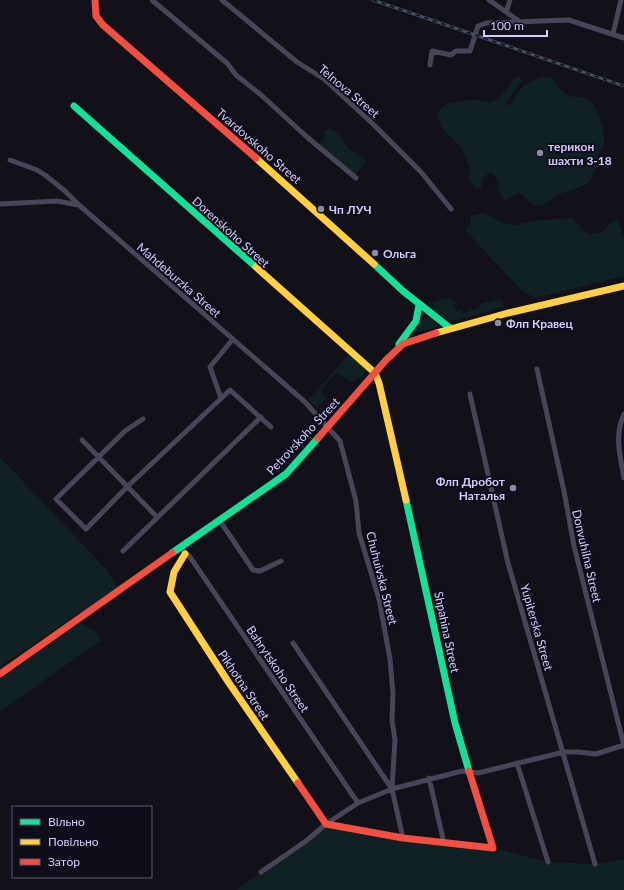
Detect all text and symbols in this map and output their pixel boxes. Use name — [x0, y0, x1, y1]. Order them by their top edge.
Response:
scale bar — [484, 12, 547, 38]
text: 100 m — [490, 18, 524, 33]
street label: Telnova Street — [316, 61, 383, 121]
street label: Tvardovskoho Street — [213, 105, 305, 187]
place label: терикон шахти 3-18 — [548, 139, 612, 168]
marker: терикон шахти 3-18 — [535, 148, 545, 158]
street label: Dorenskoho Street — [189, 193, 273, 271]
place label: Чп ЛУЧ — [329, 202, 372, 217]
marker: Чп ЛУЧ — [316, 204, 326, 214]
street label: Mahdeburzka Street — [134, 239, 225, 321]
place label: Ольга — [383, 246, 416, 261]
marker: Ольга — [370, 248, 380, 258]
place label: Флп Кравец — [506, 316, 573, 331]
marker: Флп Кравец — [493, 318, 503, 328]
street label: Petrovskoho Street — [263, 394, 343, 478]
place label: Флп Дробот Наталья — [436, 474, 506, 503]
marker: Флп Дробот Наталья — [508, 483, 518, 493]
street label: Donvuhilna Street — [569, 508, 605, 605]
street label: Chuhuivska Street — [363, 530, 401, 627]
street label: Yupiterska Street — [517, 582, 557, 673]
street label: Shpahina Street — [431, 590, 463, 675]
street label: Bahrytskoho Street — [244, 623, 313, 716]
street label: Pikhotna Street — [215, 647, 273, 723]
legend — [12, 806, 152, 878]
text: Вільно — [48, 814, 85, 829]
text: Повільно — [48, 834, 99, 849]
text: Затор — [48, 854, 80, 869]

